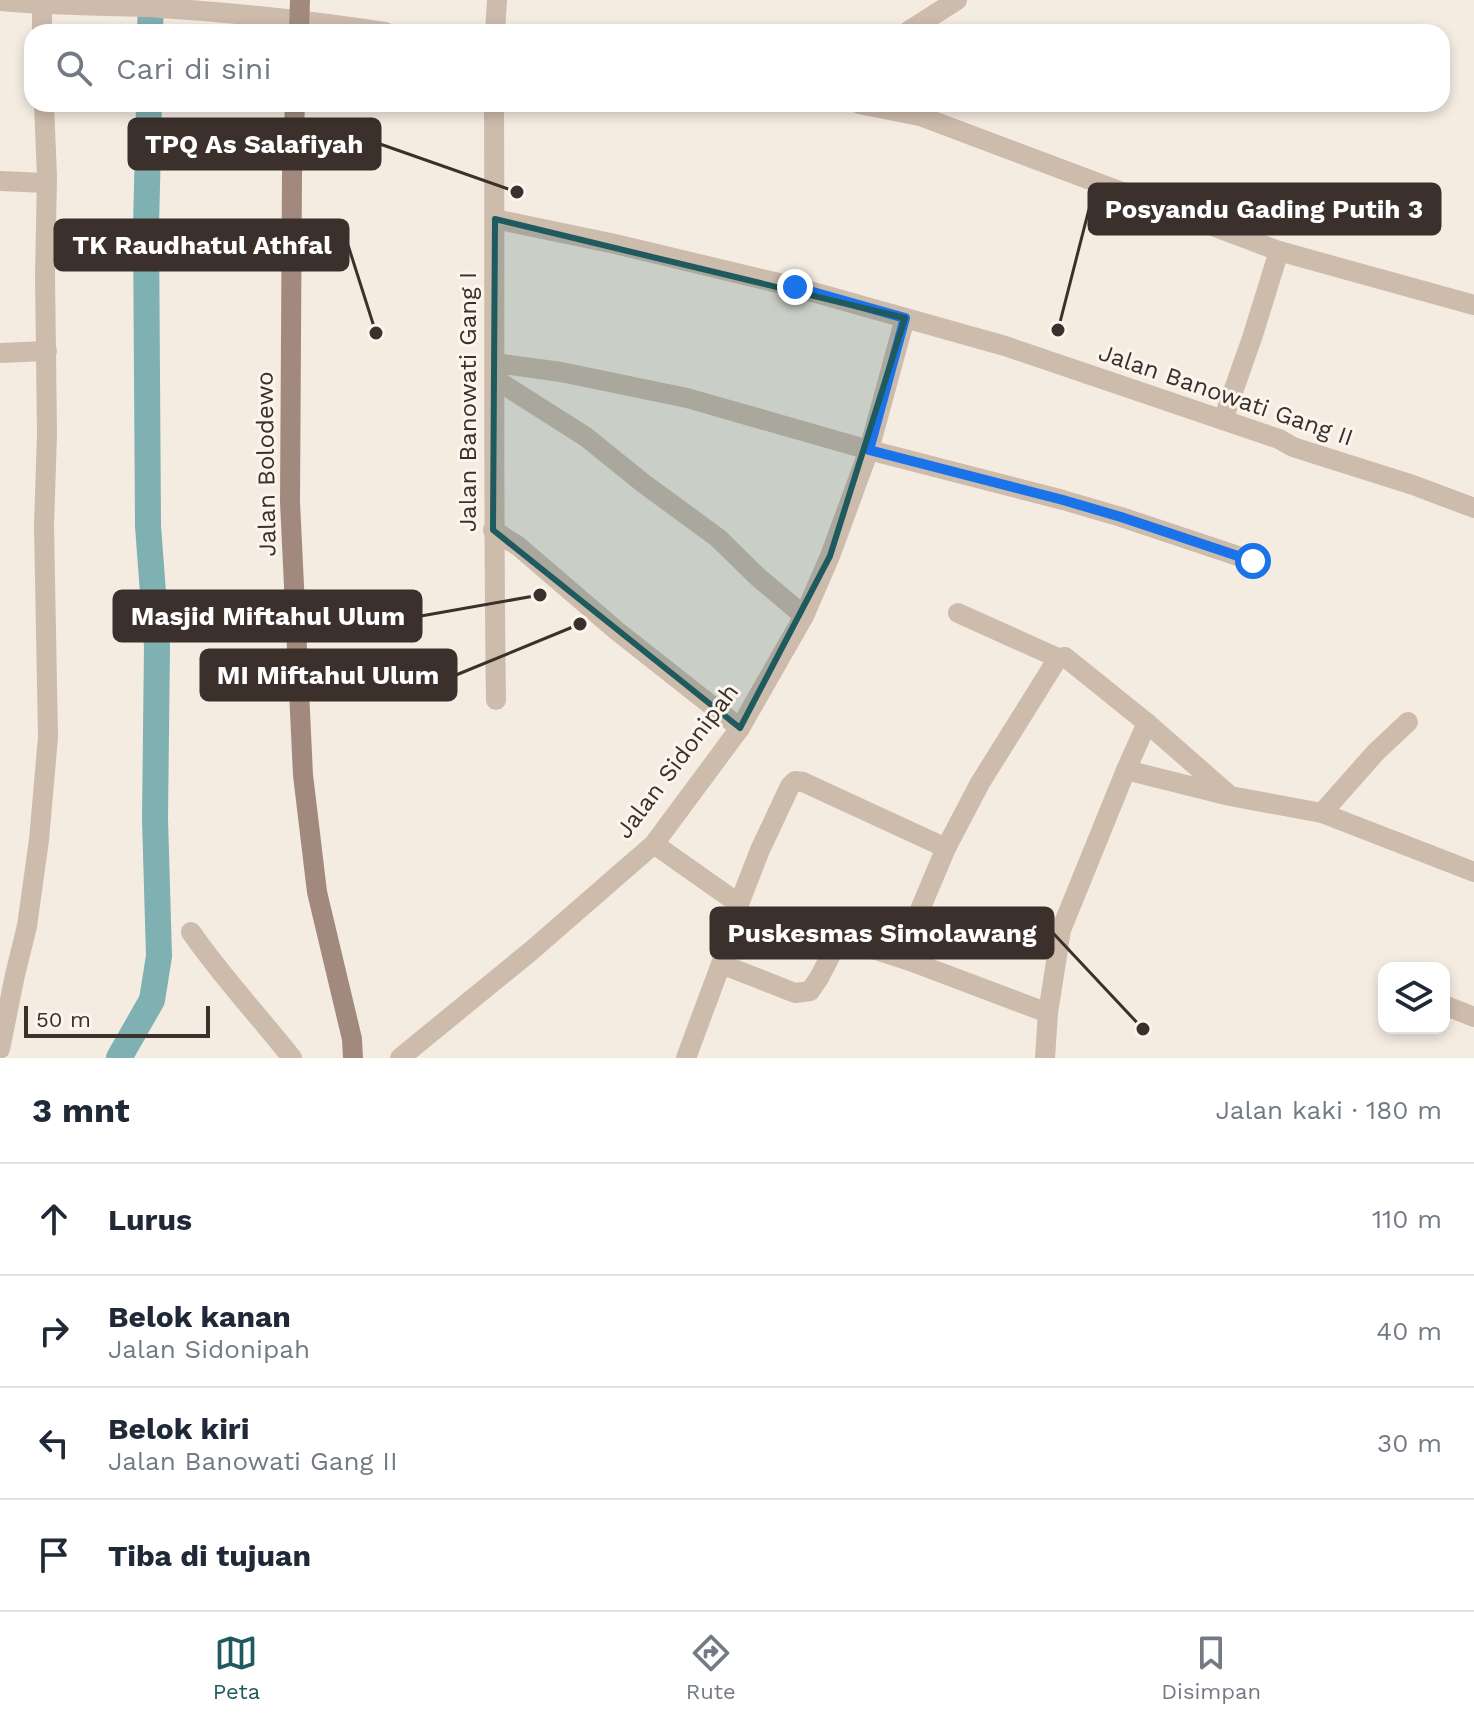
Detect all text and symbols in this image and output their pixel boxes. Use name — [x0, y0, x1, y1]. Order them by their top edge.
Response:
search box — [24, 24, 1450, 112]
icon: search — [52, 46, 96, 90]
text: Cari di sini — [116, 51, 271, 86]
callout: TPQ As Salafiyah — [129, 119, 380, 169]
text: TPQ As Salafiyah — [145, 129, 363, 159]
callout: Posyandu Gading Putih 3 — [1089, 184, 1440, 234]
text: Posyandu Gading Putih 3 — [1105, 194, 1423, 224]
callout: TK Raudhatul Athfal — [55, 220, 348, 270]
text: TK Raudhatul Athfal — [72, 230, 332, 260]
route end — [777, 269, 813, 305]
street label: Jalan Banowati Gang I — [454, 272, 482, 532]
street label: Jalan Banowati Gang II — [1095, 338, 1357, 452]
street label: Jalan Bolodewo — [250, 371, 282, 557]
route start — [1235, 543, 1271, 579]
callout: Masjid Miftahul Ulum — [114, 591, 421, 641]
text: Masjid Miftahul Ulum — [131, 601, 405, 631]
callout: MI Miftahul Ulum — [201, 650, 456, 700]
text: MI Miftahul Ulum — [217, 660, 439, 690]
street label: Jalan Sidonipah — [610, 678, 744, 844]
callout: Puskesmas Simolawang — [711, 908, 1053, 958]
text: Puskesmas Simolawang — [727, 918, 1037, 948]
map controls — [1378, 962, 1450, 1034]
button: layers — [1378, 962, 1450, 1034]
scale bar — [24, 1002, 210, 1038]
text: 50 m — [36, 1007, 91, 1032]
text: 3 mnt — [32, 1090, 130, 1130]
text: Jalan kaki · 180 m — [1215, 1095, 1442, 1125]
icon: ahead — [32, 1197, 76, 1241]
text: Lurus — [108, 1202, 192, 1237]
text: 110 m — [1372, 1204, 1442, 1234]
text: Belok kanan — [108, 1299, 291, 1334]
icon: right — [32, 1309, 76, 1353]
text: 40 m — [1376, 1316, 1442, 1346]
text: Jalan Sidonipah — [108, 1334, 310, 1364]
text: Belok kiri — [108, 1411, 250, 1446]
icon: left — [32, 1421, 76, 1465]
text: 30 m — [1377, 1428, 1442, 1458]
text: Jalan Banowati Gang II — [108, 1446, 398, 1476]
icon: arrive — [32, 1533, 76, 1577]
text: Tiba di tujuan — [108, 1538, 311, 1573]
tab: Peta — [213, 1631, 260, 1704]
tab: Rute — [686, 1631, 736, 1704]
tab: Disimpan — [1161, 1631, 1261, 1704]

